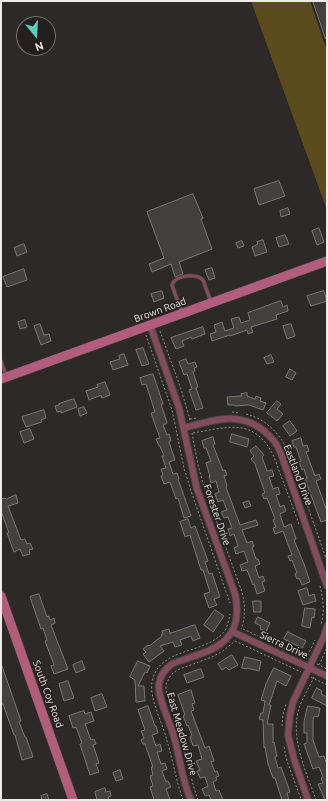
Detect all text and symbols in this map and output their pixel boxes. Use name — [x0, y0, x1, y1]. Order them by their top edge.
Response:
north arrow — [16, 16, 56, 56]
text: N — [34, 39, 45, 53]
street label: Brown Road — [132, 295, 188, 325]
street label: Eastland Drive — [281, 443, 315, 507]
street label: Forester Drive — [201, 483, 233, 547]
street label: Sierra Drive — [258, 629, 310, 661]
street label: South Coy Road — [30, 659, 66, 729]
street label: East Meadow Drive — [164, 691, 200, 777]

